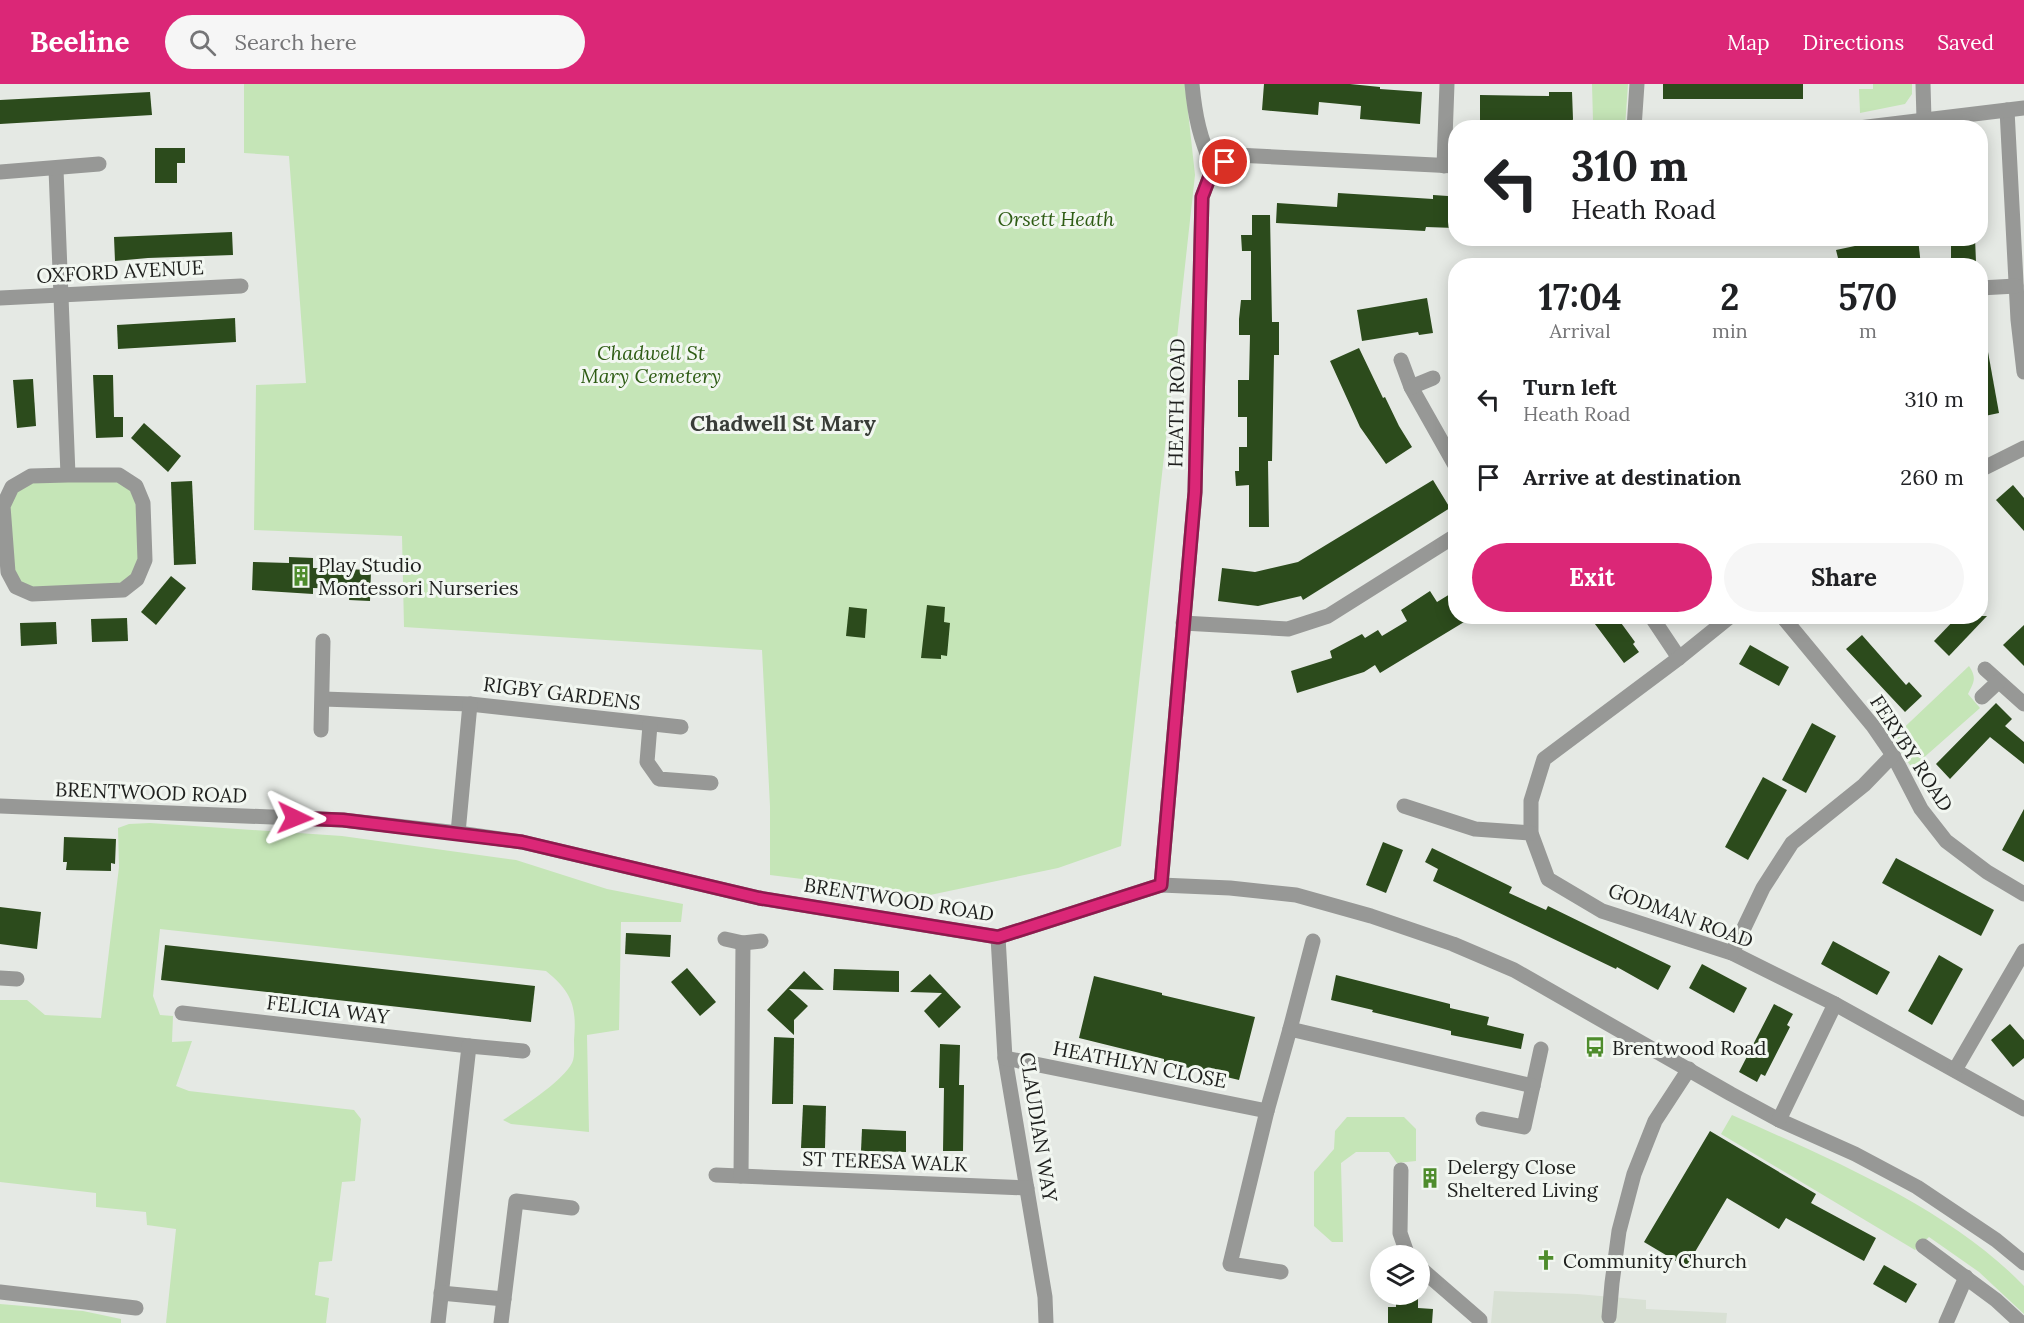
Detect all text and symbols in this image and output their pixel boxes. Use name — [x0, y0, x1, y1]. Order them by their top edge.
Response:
search box — [165, 15, 585, 69]
text: Beeline — [30, 24, 129, 60]
icon: search — [186, 26, 219, 59]
text: Search here — [234, 28, 357, 56]
text: Map — [1727, 29, 1770, 56]
text: Directions — [1803, 29, 1904, 56]
text: Saved — [1937, 29, 1994, 56]
pin — [1199, 136, 1250, 187]
text: 310 m — [1571, 139, 1688, 193]
icon: left — [1472, 144, 1550, 222]
icon: arrive — [1208, 145, 1241, 178]
text: Heath Road — [1571, 192, 1716, 226]
park label: Orsett Heath — [998, 206, 1115, 231]
street label: OXFORD AVENUE — [36, 254, 204, 288]
text: 17:04 — [1539, 274, 1622, 320]
text: 2 — [1720, 274, 1740, 320]
text: 570 — [1838, 274, 1897, 320]
text: Arrival — [1549, 318, 1611, 343]
text: min — [1712, 318, 1748, 343]
text: m — [1859, 318, 1877, 343]
street label: HEATH ROAD — [1162, 338, 1190, 468]
park label: Chadwell St Mary Cemetery — [581, 340, 721, 388]
text: Turn left — [1523, 373, 1617, 401]
icon: left — [1472, 383, 1505, 416]
text: 310 m — [1905, 385, 1964, 413]
text: Heath Road — [1523, 401, 1631, 426]
district label: Chadwell St Mary — [690, 409, 877, 437]
icon: arrive — [1472, 461, 1505, 494]
text: Arrive at destination — [1523, 463, 1741, 491]
text: 260 m — [1900, 463, 1964, 491]
button: Exit — [1472, 543, 1712, 612]
button: Share — [1724, 543, 1964, 612]
place label: Play Studio Montessori Nurseries — [318, 552, 519, 600]
building icon: Play Studio Montessori Nurseries — [289, 564, 313, 588]
street label: RIGBY GARDENS — [482, 671, 642, 715]
street label: FERYBY ROAD — [1865, 690, 1959, 816]
street label: BRENTWOOD ROAD — [54, 776, 248, 808]
position arrow — [263, 786, 327, 850]
street label: BRENTWOOD ROAD — [802, 872, 996, 926]
street label: GODMAN ROAD — [1605, 877, 1757, 953]
street label: FELICIA WAY — [265, 989, 391, 1029]
street label: HEATHLYN CLOSE — [1051, 1035, 1229, 1093]
bus stop icon: Brentwood Road — [1583, 1035, 1607, 1059]
place label: Brentwood Road — [1612, 1035, 1767, 1060]
street label: CLAUDIAN WAY — [1015, 1050, 1063, 1204]
street label: ST TERESA WALK — [802, 1146, 968, 1176]
place label: Delergy Close Sheltered Living — [1447, 1154, 1599, 1202]
building icon: Delergy Close Sheltered Living — [1418, 1166, 1442, 1190]
map controls — [1370, 1245, 1430, 1305]
button: layers — [1370, 1245, 1430, 1305]
church icon: Community Church — [1534, 1248, 1558, 1272]
place label: Community Church — [1563, 1248, 1747, 1273]

